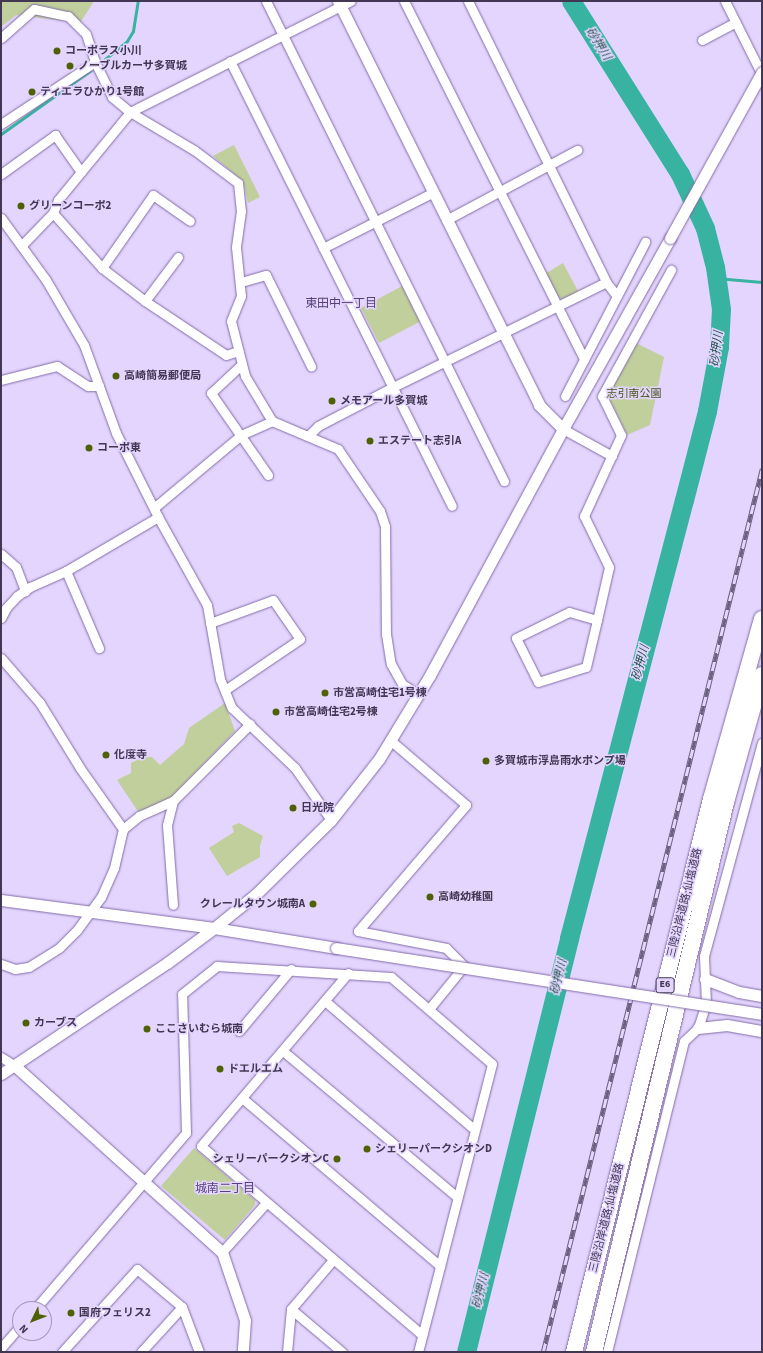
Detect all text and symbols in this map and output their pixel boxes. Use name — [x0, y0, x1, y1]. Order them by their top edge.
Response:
water label: 砂押川 — [582, 25, 614, 63]
place label: コーポラス小川 — [65, 44, 142, 58]
marker: コーポラス小川 — [52, 46, 62, 56]
place label: ノーブルカーサ多賀城 — [78, 59, 188, 73]
marker: ノーブルカーサ多賀城 — [65, 61, 75, 71]
place label: ティエラひかり1号館 — [40, 85, 145, 99]
marker: ティエラひかり1号館 — [27, 87, 37, 97]
place label: グリーンコーポ2 — [29, 199, 112, 213]
marker: グリーンコーポ2 — [16, 201, 26, 211]
district label: 東田中一丁目 — [305, 297, 377, 311]
water label: 砂押川 — [708, 330, 726, 368]
place label: 高崎簡易郵便局 — [124, 369, 201, 383]
marker: 高崎簡易郵便局 — [111, 371, 121, 381]
park label: 志引南公園 — [607, 387, 661, 401]
place label: メモアール多賀城 — [340, 394, 427, 408]
marker: メモアール多賀城 — [327, 396, 337, 406]
place label: エステート志引A — [378, 434, 461, 448]
marker: エステート志引A — [365, 436, 375, 446]
place label: コーポ東 — [97, 441, 141, 455]
marker: コーポ東 — [84, 443, 94, 453]
water label: 砂押川 — [629, 644, 653, 682]
place label: 市営高崎住宅1号棟 — [333, 686, 427, 700]
marker: 市営高崎住宅1号棟 — [320, 688, 330, 698]
place label: 市営高崎住宅2号棟 — [284, 705, 378, 719]
marker: 市営高崎住宅2号棟 — [271, 707, 281, 717]
place label: 化度寺 — [114, 748, 147, 762]
marker: 化度寺 — [101, 750, 111, 760]
place label: 多賀城市浮島雨水ポンプ場 — [494, 754, 626, 768]
marker: 多賀城市浮島雨水ポンプ場 — [481, 756, 491, 766]
place label: 日光院 — [301, 801, 334, 815]
marker: 日光院 — [288, 803, 298, 813]
street label: 三陸沿岸道路;仙塩道路 — [665, 847, 705, 959]
place label: 高崎幼稚園 — [438, 890, 493, 904]
marker: 高崎幼稚園 — [425, 892, 435, 902]
place label: クレールタウン城南A — [200, 897, 305, 911]
marker: クレールタウン城南A — [308, 899, 318, 909]
water label: 砂押川 — [548, 958, 570, 996]
road number: E6 — [655, 977, 675, 993]
place label: カーブス — [34, 1016, 78, 1030]
marker: カーブス — [21, 1018, 31, 1028]
place label: ここさいむら城南 — [155, 1022, 243, 1036]
marker: ここさいむら城南 — [142, 1024, 152, 1034]
place label: ドエルエム — [228, 1062, 283, 1076]
marker: ドエルエム — [215, 1064, 225, 1074]
place label: シェリーパークシオンD — [375, 1142, 492, 1156]
marker: シェリーパークシオンD — [362, 1144, 372, 1154]
place label: シェリーパークシオンC — [213, 1152, 329, 1166]
marker: シェリーパークシオンC — [332, 1154, 342, 1164]
street label: 三陸沿岸道路;仙塩道路 — [587, 1162, 627, 1274]
district label: 城南二丁目 — [195, 1182, 255, 1196]
water label: 砂押川 — [470, 1272, 492, 1310]
north arrow — [12, 1301, 52, 1341]
place label: 国府フェリス2 — [79, 1306, 151, 1320]
marker: 国府フェリス2 — [66, 1308, 76, 1318]
text: N — [16, 1321, 32, 1337]

